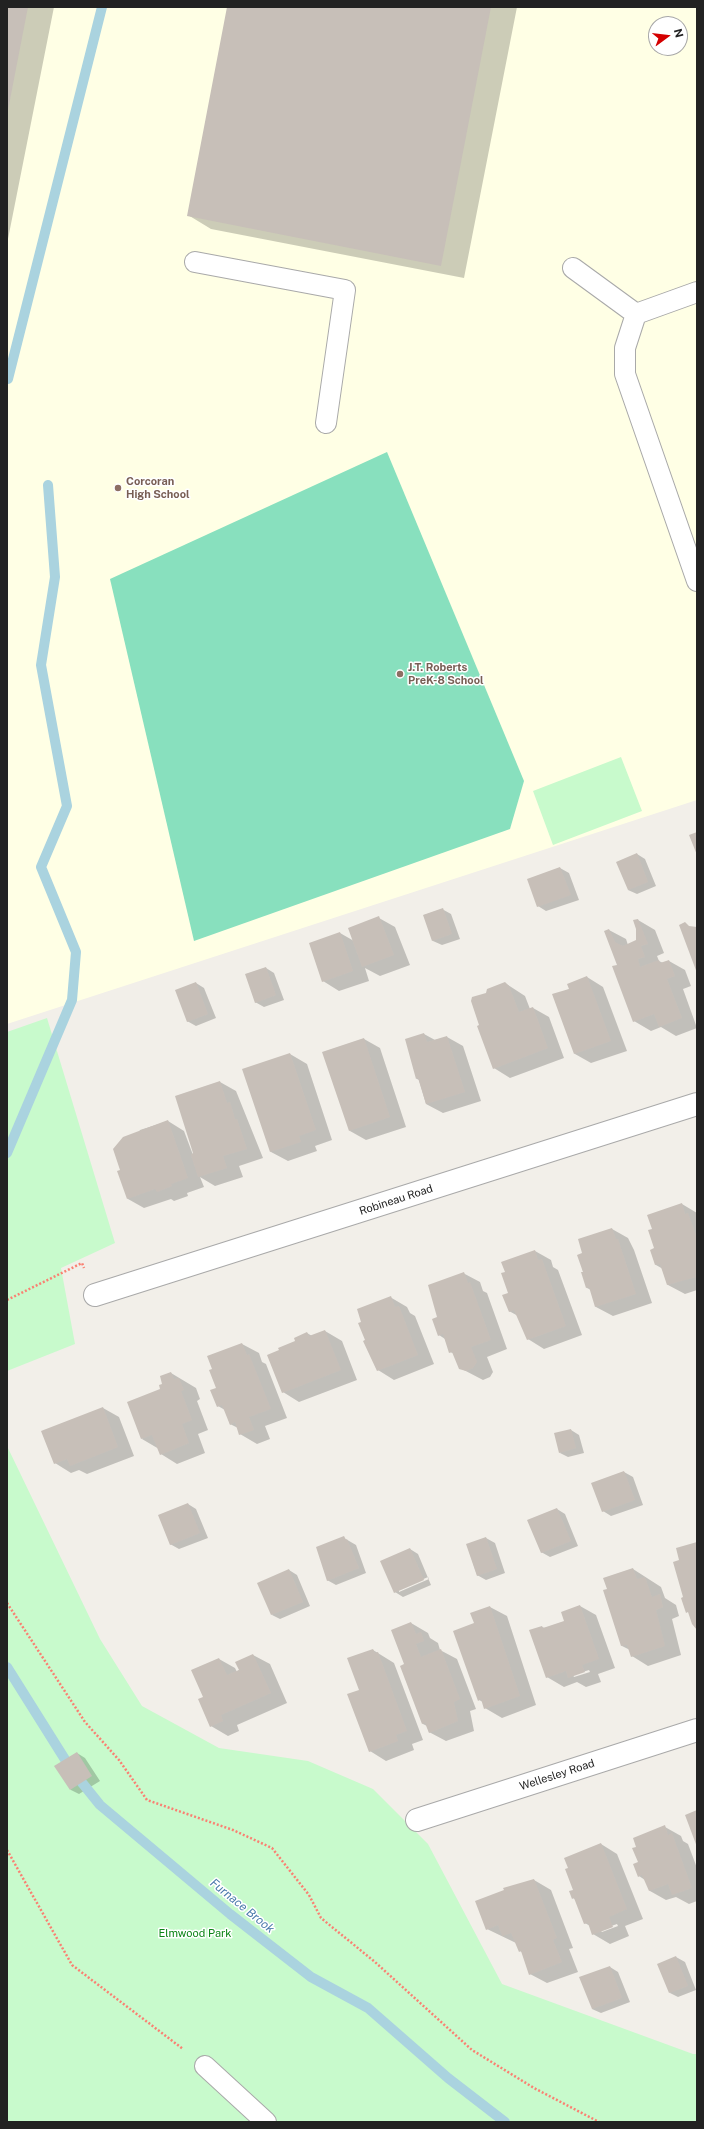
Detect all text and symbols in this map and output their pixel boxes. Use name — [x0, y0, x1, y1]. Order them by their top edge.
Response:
north arrow — [648, 16, 688, 56]
text: N — [672, 27, 686, 39]
place label: Corcoran High School — [126, 475, 190, 501]
marker: Corcoran High School — [113, 483, 123, 493]
place label: J.T. Roberts PreK-8 School — [408, 661, 484, 687]
marker: J.T. Roberts PreK-8 School — [395, 669, 405, 679]
street label: Robineau Road — [358, 1182, 434, 1218]
street label: Wellesley Road — [518, 1757, 596, 1793]
water label: Furnace Brook — [207, 1876, 277, 1936]
park label: Elmwood Park — [159, 1927, 231, 1941]

